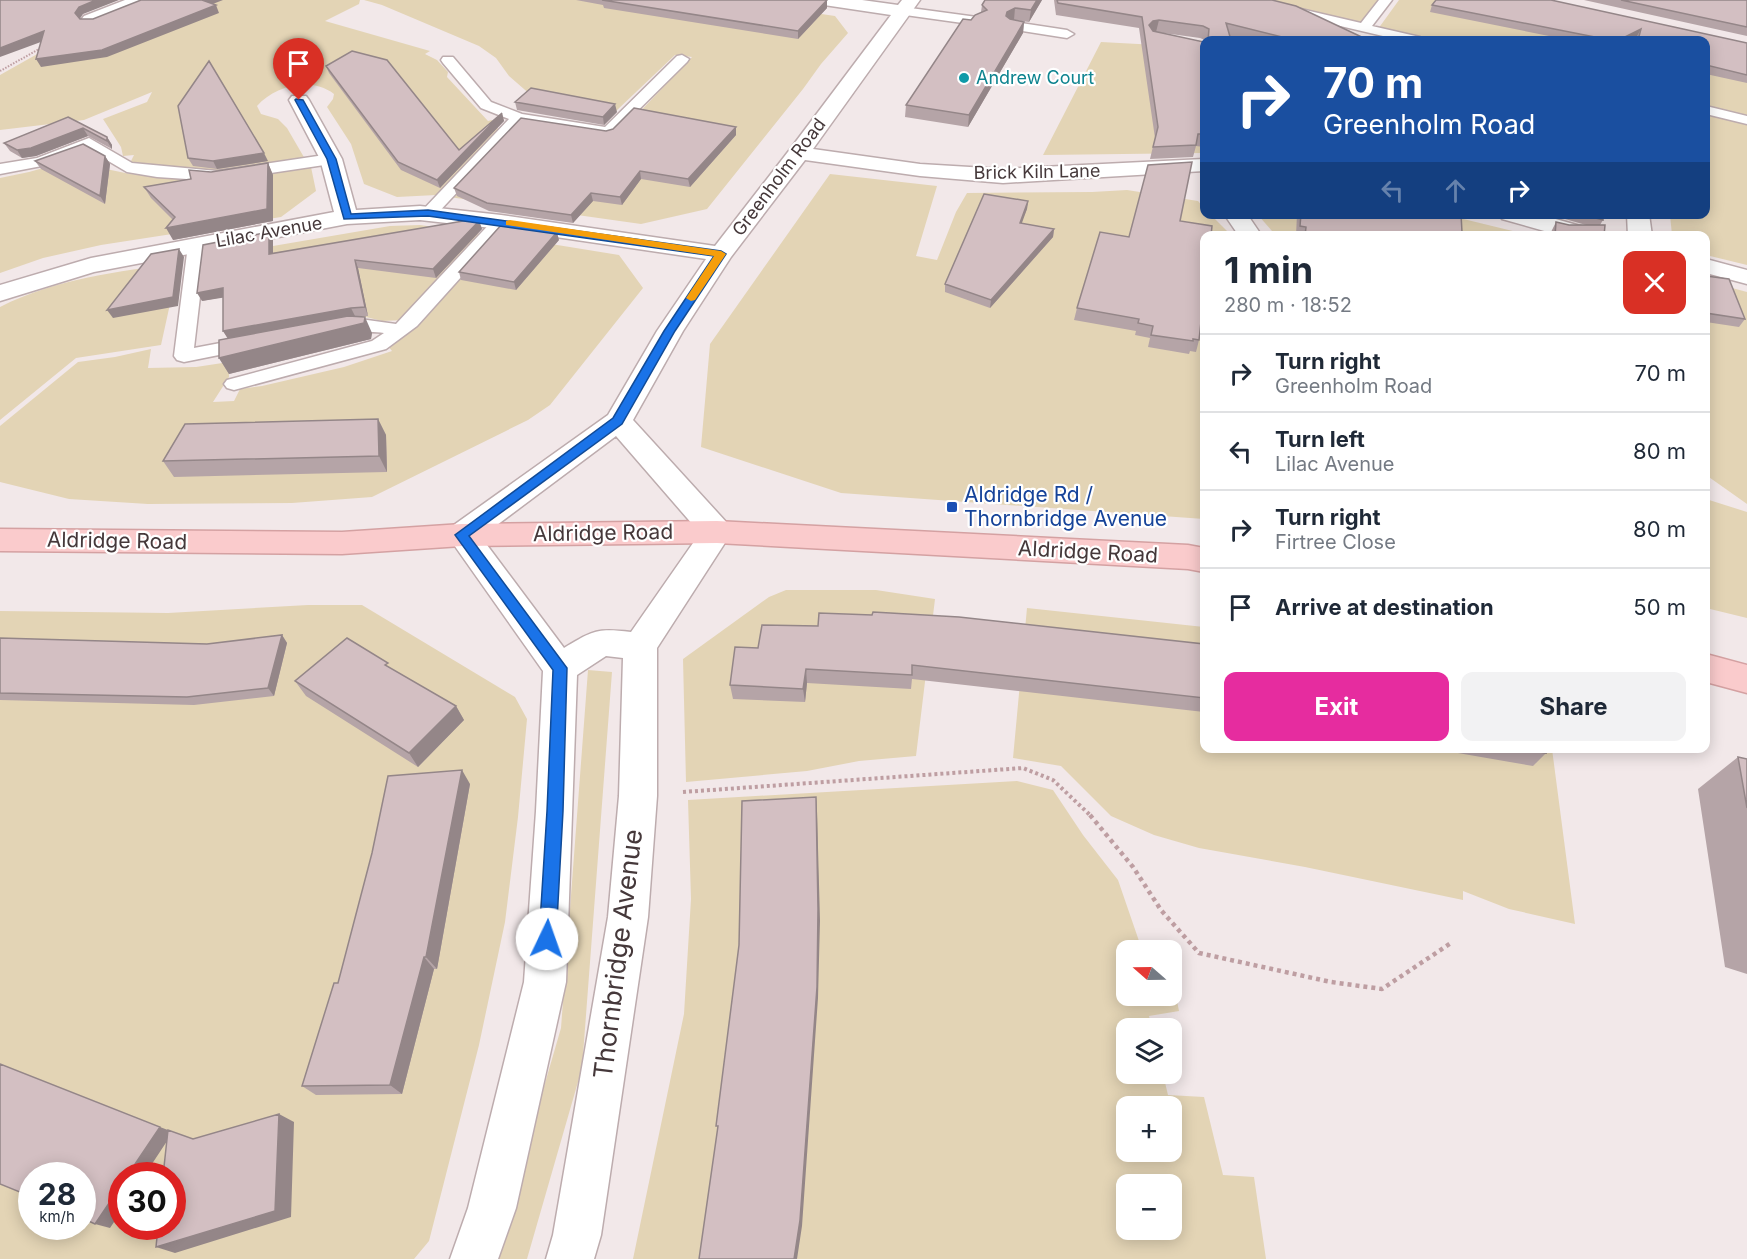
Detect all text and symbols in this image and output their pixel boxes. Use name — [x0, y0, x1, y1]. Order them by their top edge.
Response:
pin — [273, 38, 324, 100]
icon: arrive — [282, 47, 315, 80]
text: 70 m — [1323, 57, 1423, 108]
icon: right — [1224, 60, 1302, 138]
place label: Andrew Court — [976, 67, 1094, 88]
marker: Andrew Court — [957, 71, 971, 85]
text: Greenholm Road — [1323, 108, 1535, 141]
street label: Greenholm Road — [728, 114, 830, 240]
street label: Brick Kiln Lane — [974, 160, 1100, 183]
icon: left — [1376, 174, 1409, 207]
icon: ahead — [1439, 174, 1472, 207]
icon: right — [1502, 174, 1535, 207]
street label: Lilac Avenue — [214, 212, 324, 251]
text: 1 min — [1224, 248, 1313, 292]
button: close — [1623, 251, 1686, 314]
text: 280 m · 18:52 — [1224, 293, 1352, 317]
text: Turn right — [1275, 348, 1381, 374]
icon: right — [1224, 357, 1257, 390]
text: 70 m — [1635, 360, 1686, 386]
text: Greenholm Road — [1275, 374, 1432, 398]
text: Turn left — [1275, 426, 1365, 452]
icon: left — [1224, 435, 1257, 468]
text: 80 m — [1633, 438, 1686, 464]
text: Lilac Avenue — [1275, 452, 1395, 476]
place label: Aldridge Rd / Thornbridge Avenue — [964, 482, 1167, 531]
marker: Aldridge Rd / Thornbridge Avenue — [945, 500, 959, 514]
text: Turn right — [1275, 504, 1381, 530]
icon: right — [1224, 513, 1257, 546]
text: 80 m — [1633, 516, 1686, 542]
street label: Aldridge Road — [533, 519, 673, 546]
street label: Aldridge Road — [47, 527, 187, 554]
text: Firtree Close — [1275, 530, 1396, 554]
street label: Aldridge Road — [1017, 535, 1159, 568]
icon: arrive — [1224, 591, 1257, 624]
text: Arrive at destination — [1275, 594, 1494, 620]
text: 50 m — [1633, 594, 1686, 620]
button: Exit — [1224, 672, 1449, 741]
button: Share — [1461, 672, 1686, 741]
street label: Thornbridge Avenue — [587, 827, 648, 1081]
position arrow — [515, 907, 579, 971]
north arrow — [1116, 940, 1182, 1006]
map controls — [1116, 940, 1182, 1240]
button: layers — [1116, 1018, 1182, 1084]
button: + — [1116, 1096, 1182, 1162]
speed limit sign: 30 — [108, 1162, 186, 1240]
button: − — [1116, 1174, 1182, 1240]
text: 28 — [38, 1176, 76, 1212]
text: km/h — [39, 1207, 75, 1226]

